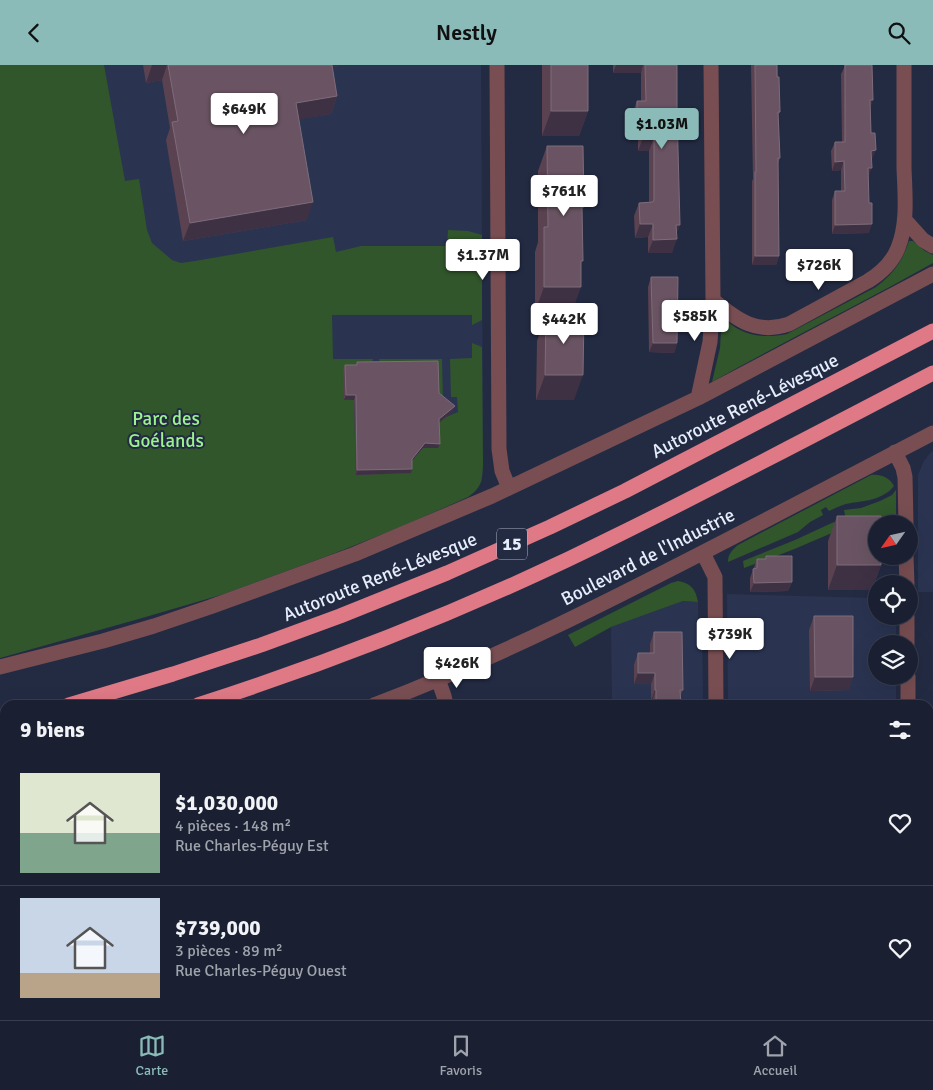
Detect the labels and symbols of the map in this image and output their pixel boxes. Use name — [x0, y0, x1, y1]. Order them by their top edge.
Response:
pin: $649K — [209, 93, 279, 135]
pin: $1.03M — [621, 107, 703, 150]
pin: $761K — [529, 175, 599, 217]
pin: $1.37M — [442, 239, 524, 281]
pin: $726K — [784, 249, 854, 291]
pin: $585K — [660, 299, 730, 342]
pin: $442K — [529, 303, 599, 345]
street label: Autoroute René-Lévesque — [647, 348, 843, 464]
park label: Parc des Goélands — [128, 407, 204, 453]
street label: Boulevard de l'Industrie — [557, 503, 739, 611]
north arrow — [868, 515, 918, 565]
street label: Autoroute René-Lévesque — [279, 527, 481, 627]
road number: 15 — [497, 529, 527, 559]
pin: $739K — [695, 617, 765, 660]
pin: $426K — [422, 647, 492, 689]

